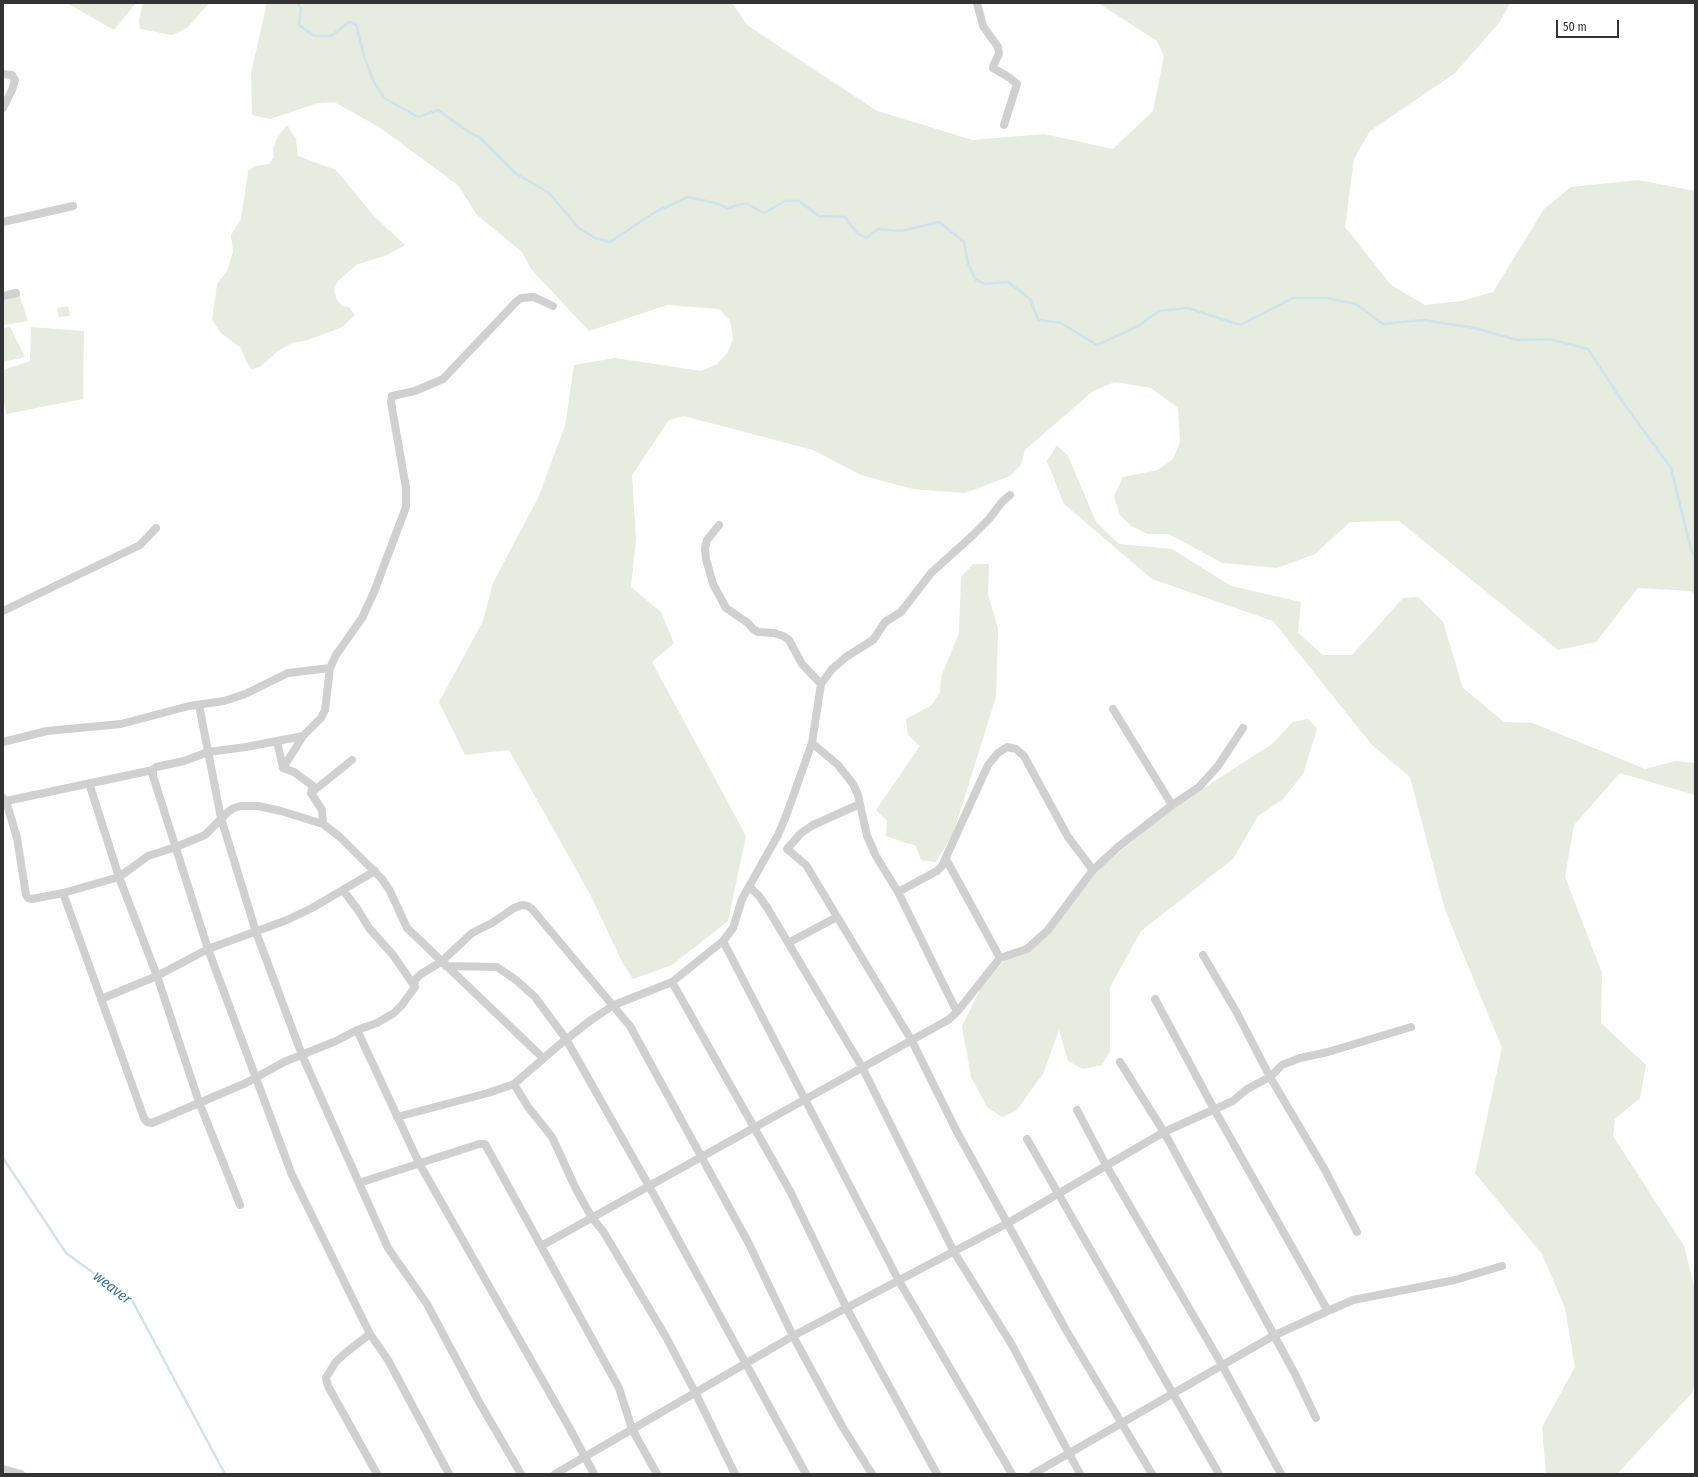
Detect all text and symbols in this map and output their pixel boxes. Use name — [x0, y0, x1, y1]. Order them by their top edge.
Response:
scale bar — [1558, 12, 1621, 38]
text: 50 m — [1563, 20, 1587, 34]
water label: weaver — [89, 1268, 135, 1308]

